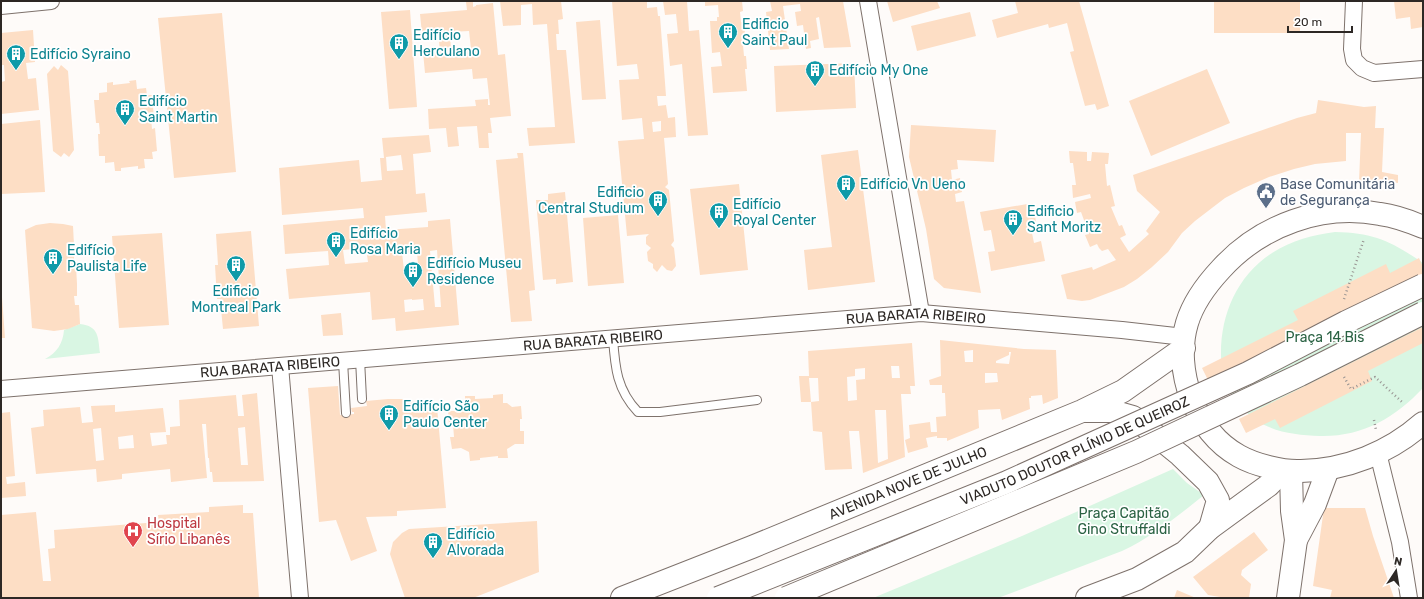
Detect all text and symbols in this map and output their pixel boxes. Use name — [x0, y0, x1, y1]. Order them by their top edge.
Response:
scale bar — [1288, 8, 1352, 34]
text: 20 m — [1294, 15, 1322, 29]
place label: Edificio Saint Paul — [742, 16, 808, 49]
building icon: Edificio Saint Paul — [717, 21, 739, 49]
place label: Edifício Herculano — [413, 27, 480, 60]
building icon: Edifício Herculano — [388, 32, 410, 60]
building icon: Edifício Syraino — [5, 43, 27, 71]
place label: Edifício Syraino — [30, 46, 131, 63]
building icon: Edifício My One — [804, 59, 826, 87]
place label: Edifício My One — [829, 62, 928, 79]
place label: Edifício Saint Martin — [139, 93, 218, 126]
building icon: Edifício Saint Martin — [114, 98, 136, 126]
building icon: Edifício Vn Ueno — [835, 173, 857, 201]
place label: Edifício Vn Ueno — [860, 176, 966, 193]
place label: Base Comunitária de Segurança — [1280, 176, 1395, 209]
public building icon: Base Comunitária de Segurança — [1255, 181, 1277, 209]
place label: Edificio Central Studium — [538, 184, 644, 217]
building icon: Edificio Central Studium — [647, 189, 669, 217]
place label: Edifício Royal Center — [733, 196, 817, 229]
building icon: Edifício Royal Center — [708, 201, 730, 229]
place label: Edificio Sant Moritz — [1027, 203, 1101, 236]
building icon: Edificio Sant Moritz — [1002, 208, 1024, 236]
place label: Edifício Rosa Maria — [350, 225, 421, 258]
building icon: Edifício Rosa Maria — [325, 230, 347, 258]
place label: Edifício Paulista Life — [67, 242, 147, 275]
building icon: Edifício Paulista Life — [42, 247, 64, 275]
building icon: Edificio Montreal Park — [225, 254, 247, 282]
place label: Edifício Museu Residence — [427, 255, 522, 288]
building icon: Edifício Museu Residence — [402, 260, 424, 288]
place label: Edificio Montreal Park — [191, 283, 282, 316]
street label: RUA BARATA RIBEIRO — [845, 304, 986, 328]
street label: RUA BARATA RIBEIRO — [522, 326, 664, 354]
park label: Praça 14 Bis — [1286, 329, 1364, 346]
street label: RUA BARATA RIBEIRO — [199, 353, 341, 381]
street label: VIADUTO DOUTOR PLÍNIO DE QUEIROZ — [958, 392, 1192, 509]
place label: Edifício São Paulo Center — [403, 398, 488, 431]
building icon: Edifício São Paulo Center — [378, 403, 400, 431]
street label: AVENIDA NOVE DE JULHO — [826, 443, 989, 523]
park label: Praça Capitão Gino Struffaldi — [1077, 505, 1171, 538]
place label: Hospital Sírio Libanês — [147, 515, 230, 548]
hospital icon: Hospital Sírio Libanês — [122, 520, 144, 548]
place label: Edifício Alvorada — [447, 526, 504, 559]
building icon: Edifício Alvorada — [422, 531, 444, 559]
north arrow — [1376, 551, 1416, 591]
text: N — [1393, 555, 1403, 569]

